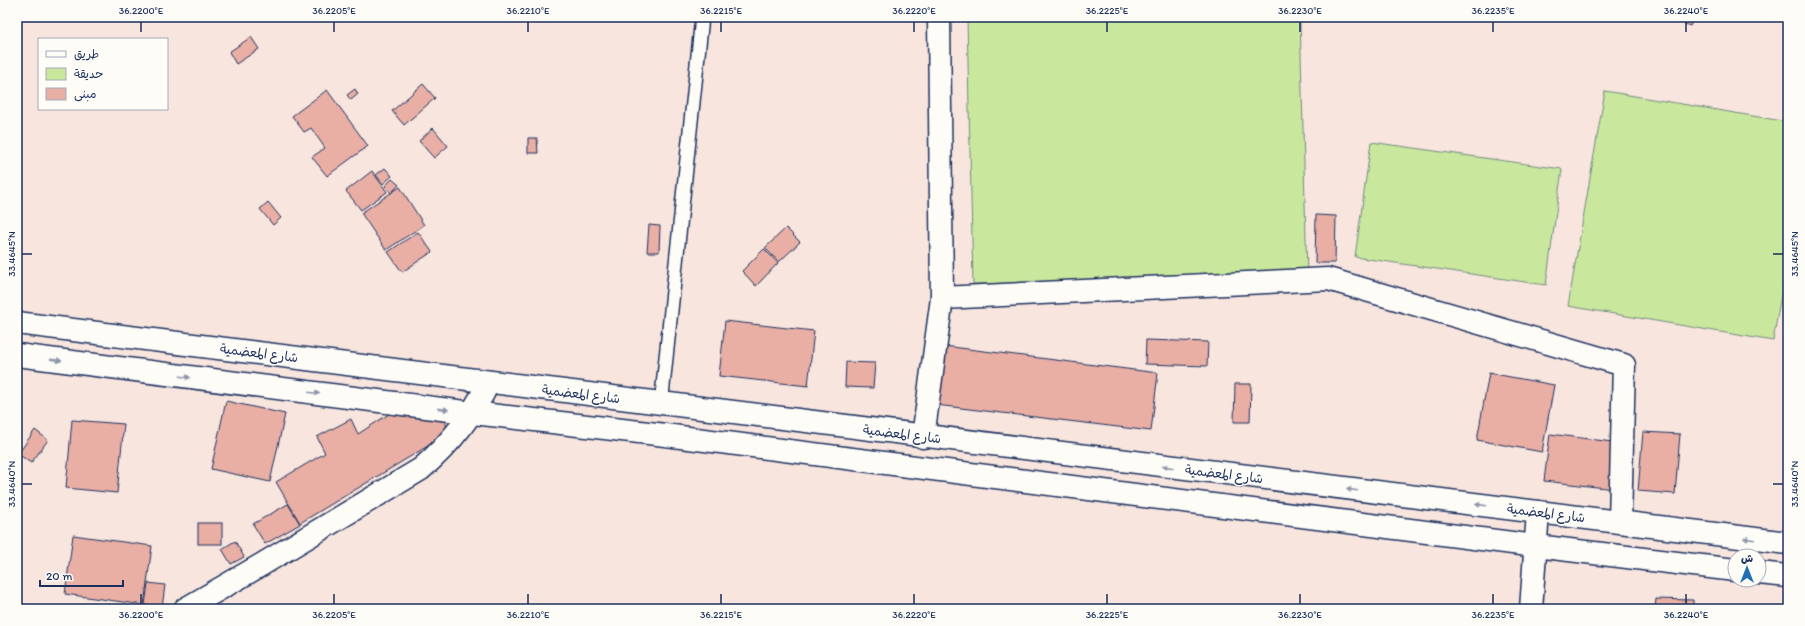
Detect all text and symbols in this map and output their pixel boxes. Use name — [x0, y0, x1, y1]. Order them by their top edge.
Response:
text: 36.2200°E — [119, 4, 164, 17]
text: 36.2205°E — [312, 4, 356, 17]
text: 36.2210°E — [507, 4, 550, 17]
text: 36.2215°E — [700, 4, 743, 17]
text: 36.2220°E — [892, 4, 936, 17]
text: 36.2225°E — [1086, 4, 1129, 17]
text: 36.2230°E — [1278, 4, 1322, 17]
text: 36.2235°E — [1472, 4, 1515, 17]
text: 36.2240°E — [1664, 4, 1709, 17]
legend — [38, 38, 168, 110]
text: طريق — [74, 47, 99, 61]
text: حديقة — [74, 67, 103, 81]
text: مبنى — [74, 87, 97, 102]
text: 33.4645°N — [5, 231, 18, 277]
text: 33.4645°N — [1788, 231, 1801, 277]
street label: شارع المعضمية — [219, 341, 299, 367]
one-way arrow — [50, 357, 62, 363]
one-way arrow — [179, 373, 191, 380]
street label: شارع المعضمية — [541, 382, 621, 408]
one-way arrow — [308, 390, 320, 396]
one-way arrow — [437, 406, 449, 412]
street label: شارع المعضمية — [862, 422, 942, 448]
text: 33.4640°N — [5, 460, 18, 507]
text: 33.4640°N — [1788, 460, 1801, 507]
street label: شارع المعضمية — [1184, 462, 1264, 488]
one-way arrow — [1162, 464, 1174, 470]
one-way arrow — [1346, 486, 1358, 493]
street label: شارع المعضمية — [1506, 501, 1586, 527]
one-way arrow — [1475, 502, 1487, 509]
one-way arrow — [1743, 536, 1755, 542]
north arrow — [1727, 548, 1767, 588]
text: ش — [1741, 552, 1753, 565]
scale bar — [40, 562, 123, 588]
text: 20 m — [46, 569, 73, 583]
text: 36.2200°E — [119, 608, 164, 621]
text: 36.2205°E — [312, 608, 356, 621]
text: 36.2210°E — [507, 608, 550, 621]
text: 36.2215°E — [700, 608, 743, 621]
text: 36.2220°E — [892, 608, 936, 621]
text: 36.2225°E — [1086, 608, 1129, 621]
text: 36.2230°E — [1278, 608, 1322, 621]
text: 36.2235°E — [1472, 608, 1515, 621]
text: 36.2240°E — [1664, 608, 1709, 621]

